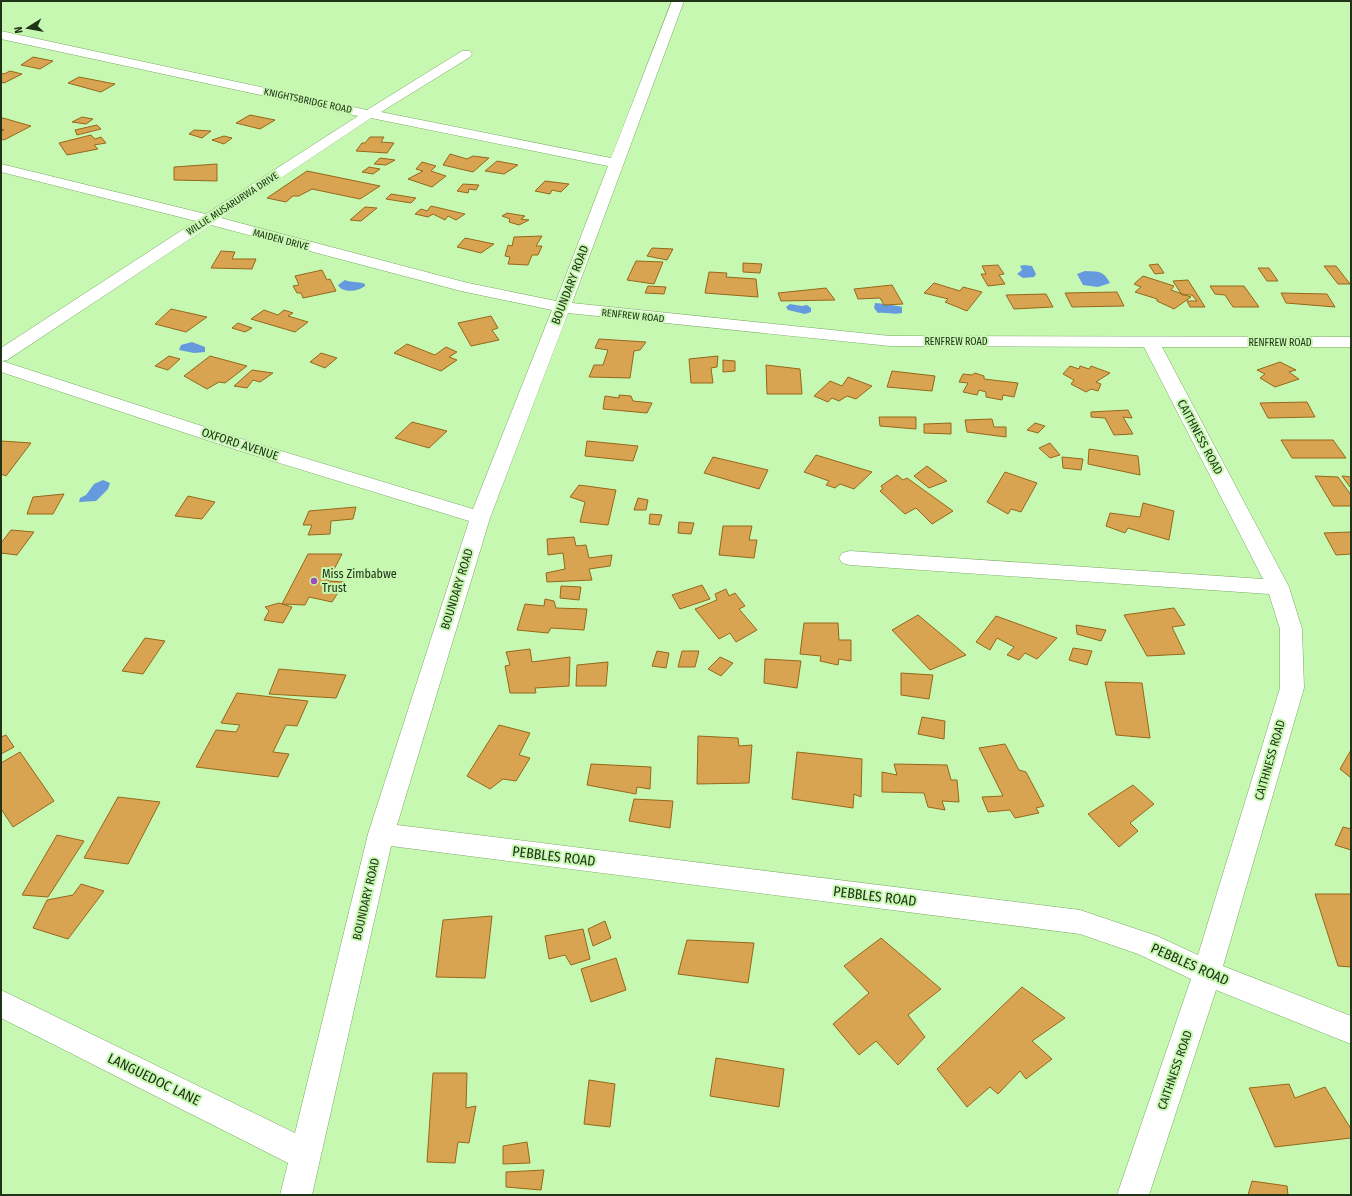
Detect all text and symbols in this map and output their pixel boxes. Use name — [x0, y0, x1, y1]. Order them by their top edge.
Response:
north arrow — [8, 8, 48, 48]
text: N — [12, 25, 26, 34]
street label: KNIGHTSBRIDGE ROAD — [263, 86, 353, 116]
street label: WILLIE MUSARURWA DRIVE — [184, 169, 281, 238]
street label: MAIDEN DRIVE — [251, 227, 310, 253]
street label: BOUNDARY ROAD — [548, 243, 592, 327]
street label: RENFREW ROAD — [601, 307, 665, 325]
street label: RENFREW ROAD — [924, 336, 988, 348]
street label: RENFREW ROAD — [1248, 337, 1312, 349]
street label: CAITHNESS ROAD — [1174, 397, 1226, 477]
street label: OXFORD AVENUE — [200, 425, 281, 463]
street label: BOUNDARY ROAD — [438, 547, 476, 631]
place label: Miss Zimbabwe Trust — [322, 567, 397, 595]
marker: Miss Zimbabwe Trust — [309, 576, 319, 586]
street label: CAITHNESS ROAD — [1252, 718, 1288, 802]
street label: PEBBLES ROAD — [511, 843, 597, 870]
street label: BOUNDARY ROAD — [350, 857, 382, 941]
street label: PEBBLES ROAD — [832, 883, 918, 910]
street label: PEBBLES ROAD — [1148, 940, 1232, 989]
street label: CAITHNESS ROAD — [1155, 1029, 1195, 1111]
street label: LANGUEDOC LANE — [105, 1050, 203, 1109]

